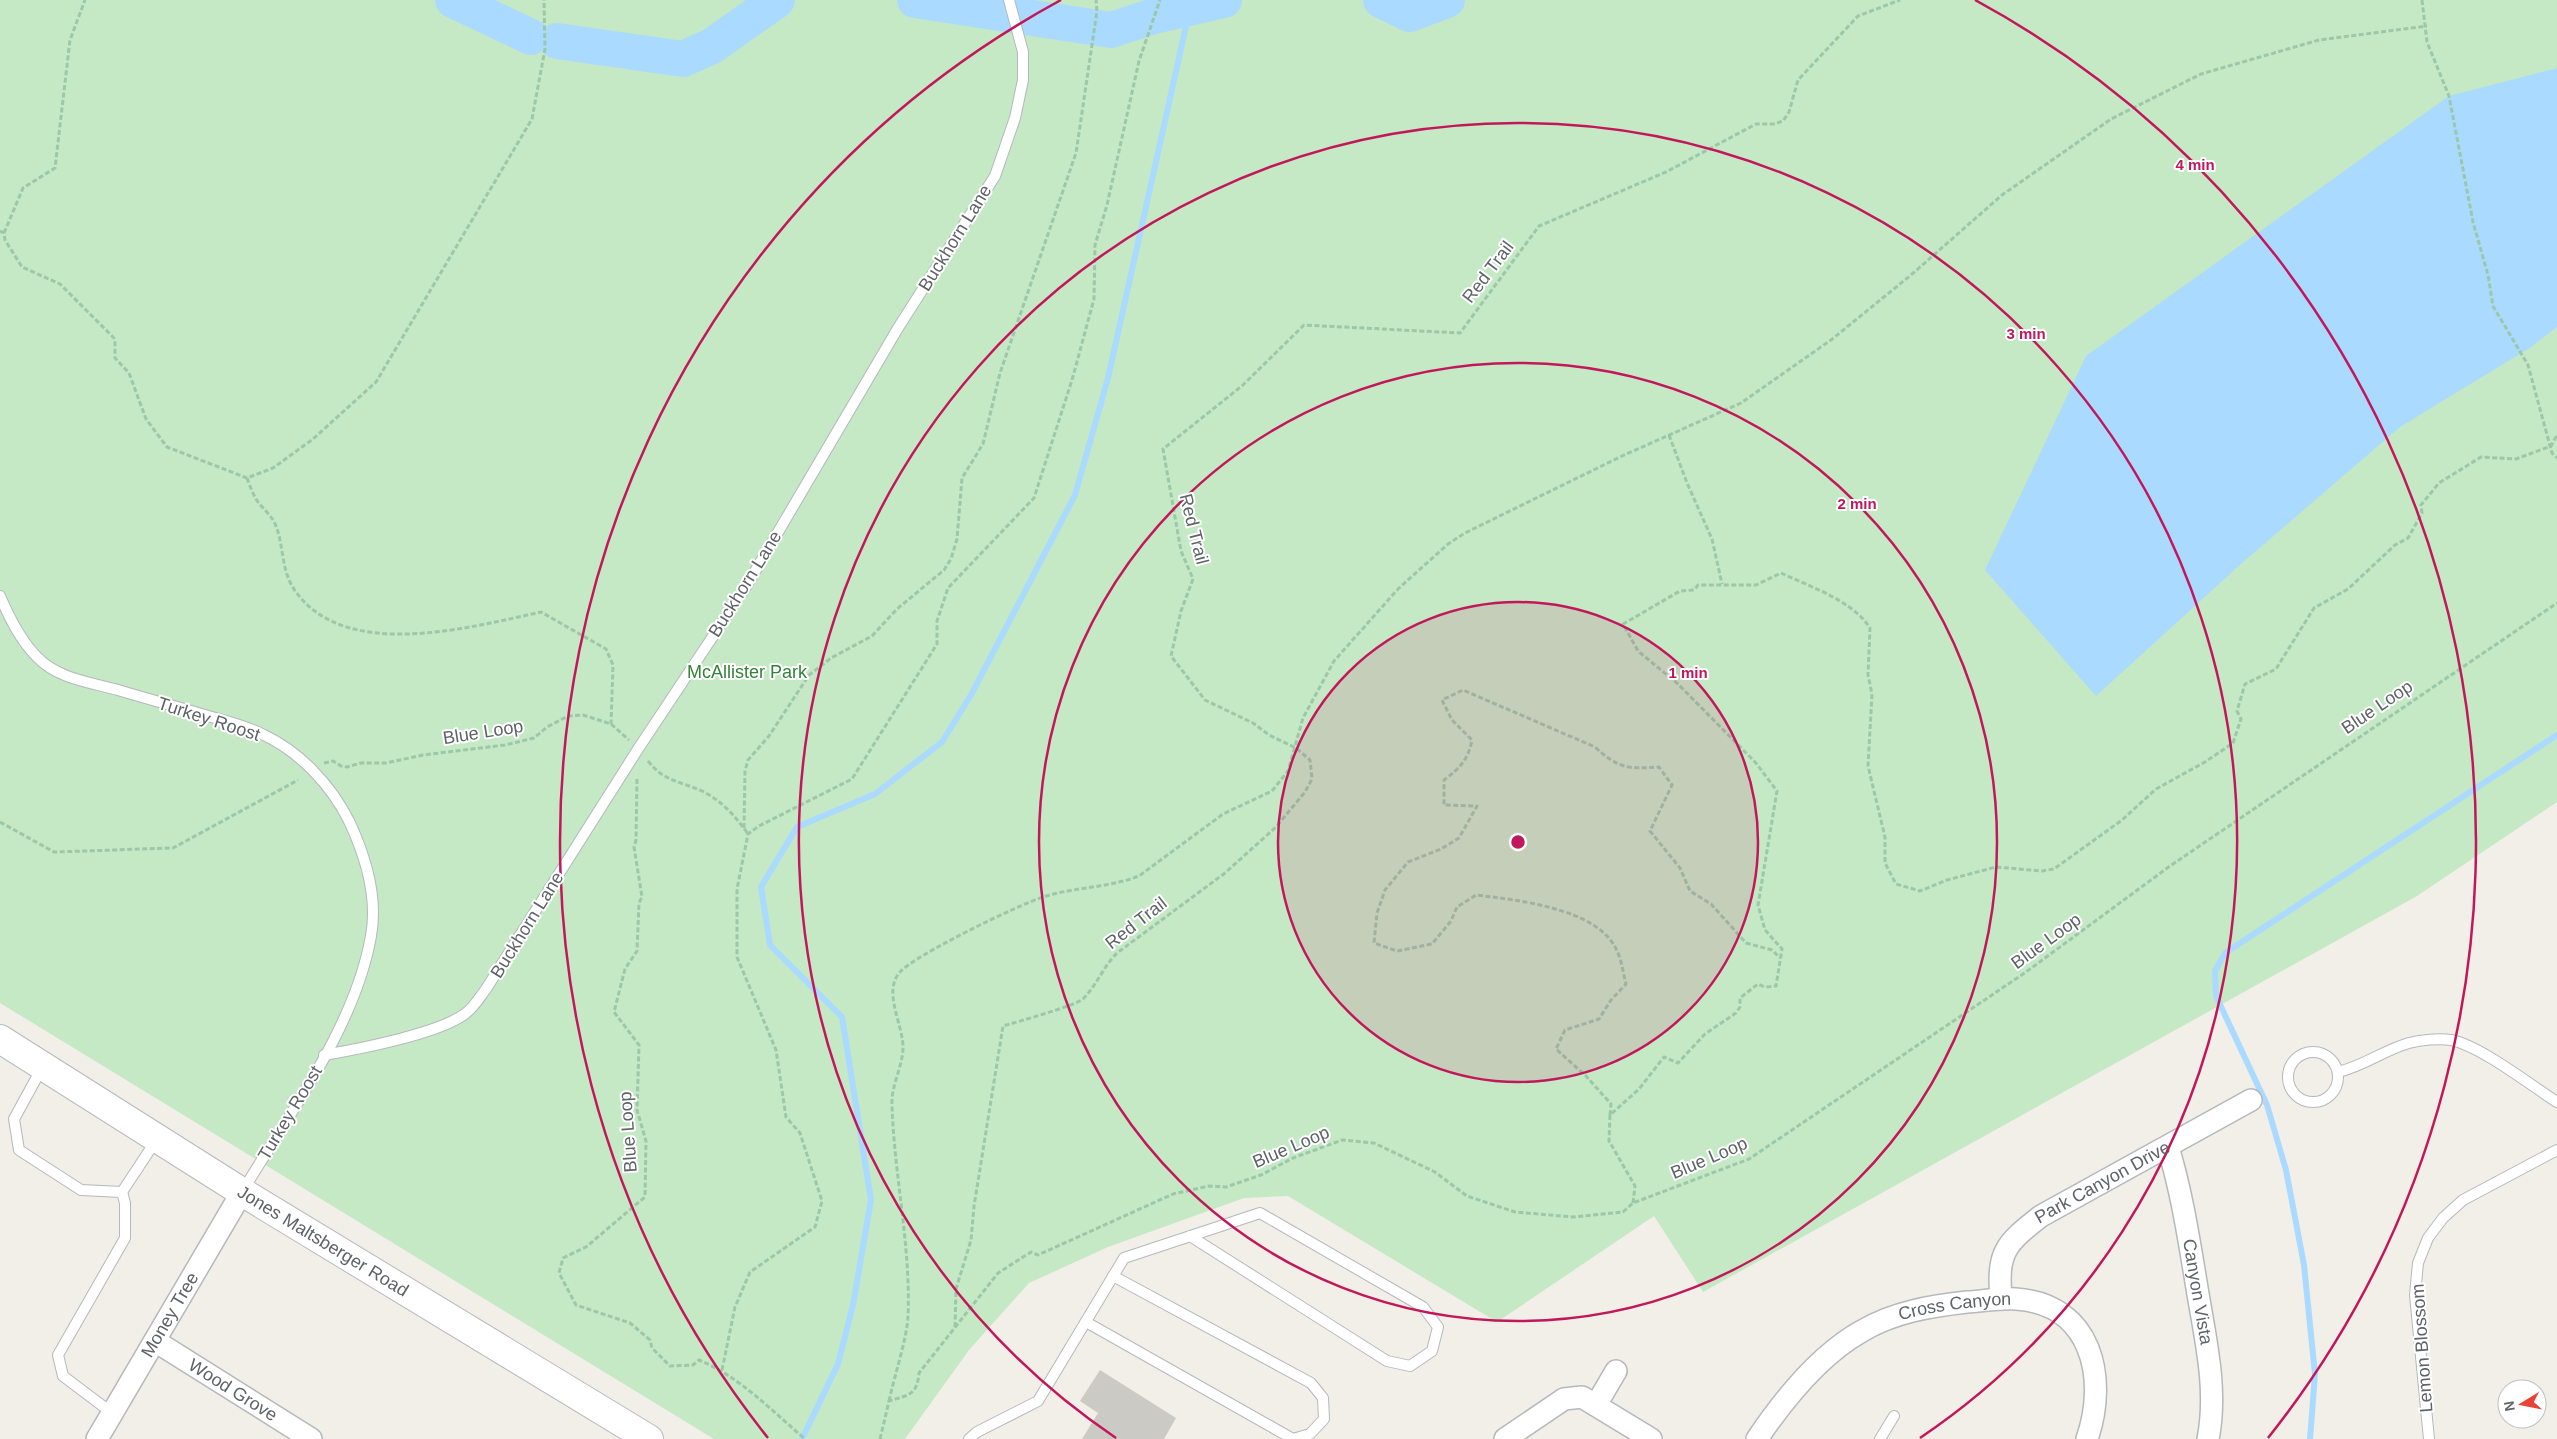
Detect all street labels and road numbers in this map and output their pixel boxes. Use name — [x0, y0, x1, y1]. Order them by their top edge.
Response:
street label: Buckhorn Lane — [914, 181, 996, 295]
street label: Red Trail — [1458, 237, 1518, 307]
street label: Red Trail — [1176, 492, 1212, 566]
street label: Buckhorn Lane — [704, 527, 786, 641]
street label: Blue Loop — [2338, 676, 2416, 738]
street label: Turkey Roost — [155, 693, 263, 745]
street label: Blue Loop — [441, 716, 525, 748]
street label: Buckhorn Lane — [486, 868, 568, 982]
street label: Red Trail — [1101, 893, 1171, 953]
street label: Blue Loop — [2007, 909, 2085, 973]
street label: Turkey Roost — [254, 1062, 326, 1164]
street label: Blue Loop — [615, 1091, 641, 1173]
street label: Blue Loop — [1250, 1122, 1332, 1172]
street label: Blue Loop — [1668, 1133, 1750, 1183]
street label: Park Canyon Drive — [2031, 1137, 2173, 1227]
street label: Jones Maltsberger Road — [234, 1182, 412, 1301]
street label: Canyon Vista — [2179, 1237, 2217, 1347]
street label: Money Tree — [137, 1269, 203, 1361]
street label: Lemon Blossom — [2408, 1283, 2436, 1413]
street label: Cross Canyon — [1896, 1289, 2011, 1324]
street label: Wood Grove — [185, 1355, 281, 1425]

